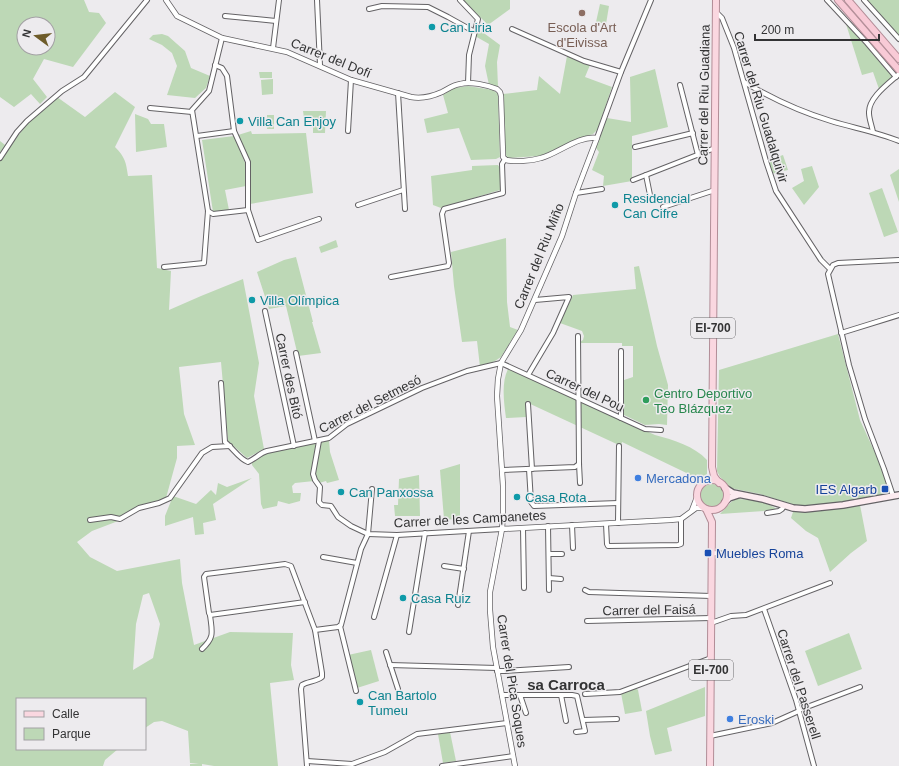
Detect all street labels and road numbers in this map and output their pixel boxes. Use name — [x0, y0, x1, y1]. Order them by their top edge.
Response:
street label: Carrer del Riu Guadiana — [695, 24, 713, 166]
street label: Carrer del Riu Guadalquivir — [731, 29, 791, 185]
street label: Carrer del Dofí — [289, 35, 374, 81]
street label: Carrer del Riu Miño — [511, 201, 567, 311]
road number: EI-700 — [691, 318, 735, 338]
street label: Carrer des Bitó — [273, 332, 305, 420]
street label: Carrer del Pou — [544, 365, 626, 415]
street label: Carrer del Setmesó — [316, 372, 424, 436]
street label: Carrer de les Campanetes — [393, 507, 547, 530]
street label: Carrer del Faisá — [602, 602, 696, 618]
street label: Carrer del Pica Soques — [494, 613, 530, 749]
street label: Carrer del Passerell — [774, 627, 824, 741]
road number: EI-700 — [689, 660, 733, 680]

